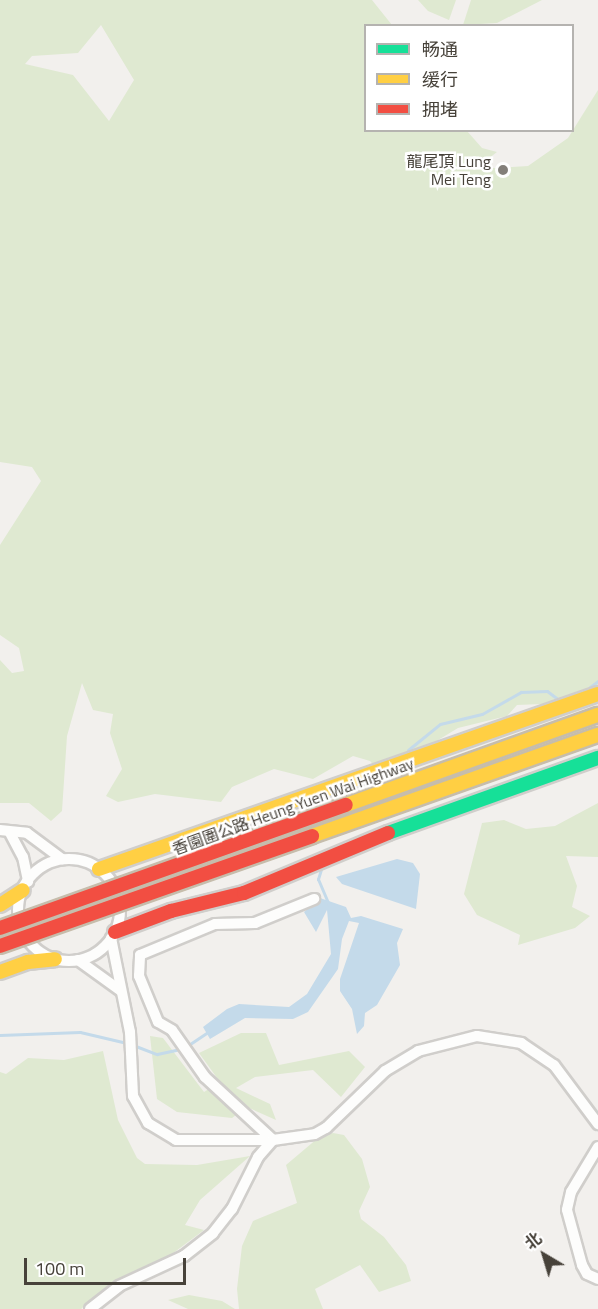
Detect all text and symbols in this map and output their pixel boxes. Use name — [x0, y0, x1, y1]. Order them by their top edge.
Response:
legend — [364, 24, 574, 132]
text: 畅通 — [422, 36, 458, 63]
text: 缓行 — [422, 66, 458, 93]
text: 拥堵 — [422, 96, 458, 123]
place label: 龍尾頂 Lung Mei Teng — [407, 151, 491, 189]
marker: 龍尾頂 Lung Mei Teng — [496, 163, 510, 177]
street label: 香園圍公路 Heung Yuen Wai Highway — [170, 753, 416, 859]
north arrow — [514, 1225, 574, 1285]
text: 北 — [519, 1226, 547, 1255]
scale bar — [27, 1246, 189, 1284]
text: 100 m — [35, 1255, 84, 1282]

